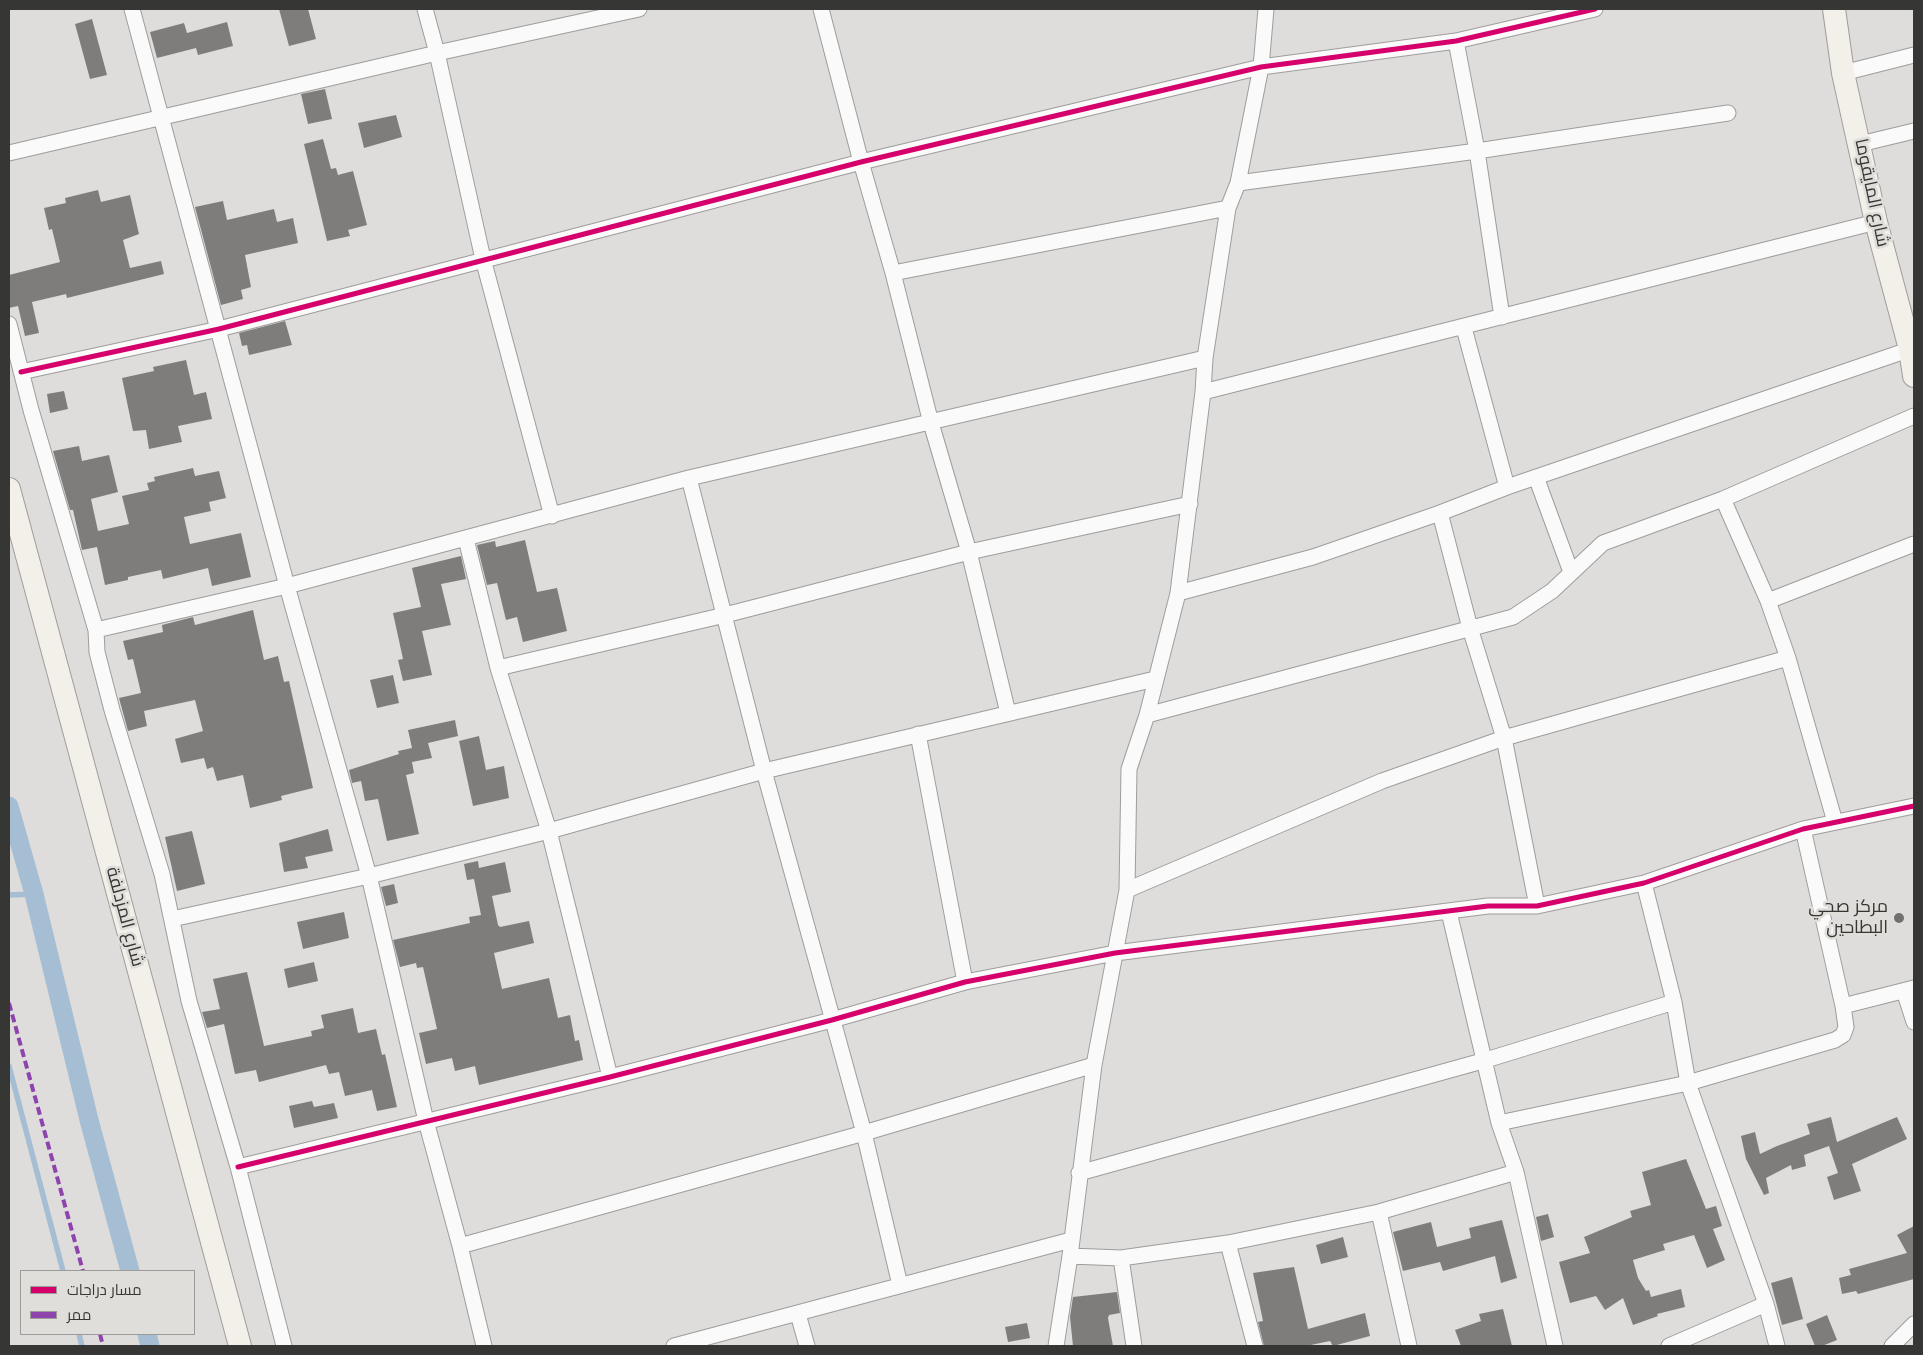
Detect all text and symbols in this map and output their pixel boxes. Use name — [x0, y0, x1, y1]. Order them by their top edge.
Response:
street label: شارع المايقوما — [1849, 137, 1893, 249]
street label: شارع المزدلفة — [100, 865, 148, 969]
place label: مركز صحي البطاحين — [1808, 897, 1888, 940]
marker: مركز صحي البطاحين — [1892, 911, 1906, 925]
legend — [20, 1270, 195, 1335]
text: مسار دراجات — [67, 1280, 142, 1300]
text: ممر — [67, 1305, 91, 1325]

